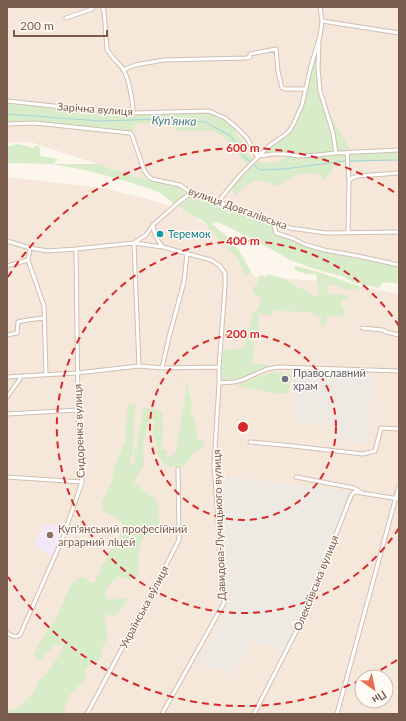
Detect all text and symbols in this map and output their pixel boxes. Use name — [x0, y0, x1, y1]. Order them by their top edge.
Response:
scale bar — [14, 12, 107, 38]
text: 200 m — [20, 18, 54, 33]
street label: Зарічна вулиця — [57, 99, 133, 118]
water label: Куп'янка — [151, 112, 197, 129]
text: 600 m — [226, 140, 260, 155]
street label: вулиця Довгалівська — [187, 184, 289, 231]
place label: Теремок — [168, 227, 211, 240]
marker: Теремок — [155, 229, 165, 239]
text: 400 m — [226, 233, 260, 248]
text: 200 m — [226, 326, 260, 341]
place label: Православний храм — [293, 366, 366, 392]
marker: Православний храм — [280, 374, 290, 384]
street label: Сидоренка вулиця — [70, 384, 87, 478]
centre of rings — [236, 420, 250, 434]
street label: Давидова-Лучицького вулиця — [209, 449, 228, 601]
place label: Куп'янський професійний аграрний ліцей — [58, 522, 187, 548]
marker: Куп'янський професійний аграрний ліцей — [45, 530, 55, 540]
street label: Олексіївська вулиця — [290, 533, 341, 632]
street label: Українська вулиця — [116, 563, 171, 650]
north arrow — [354, 669, 394, 709]
text: Пн — [370, 688, 389, 707]

